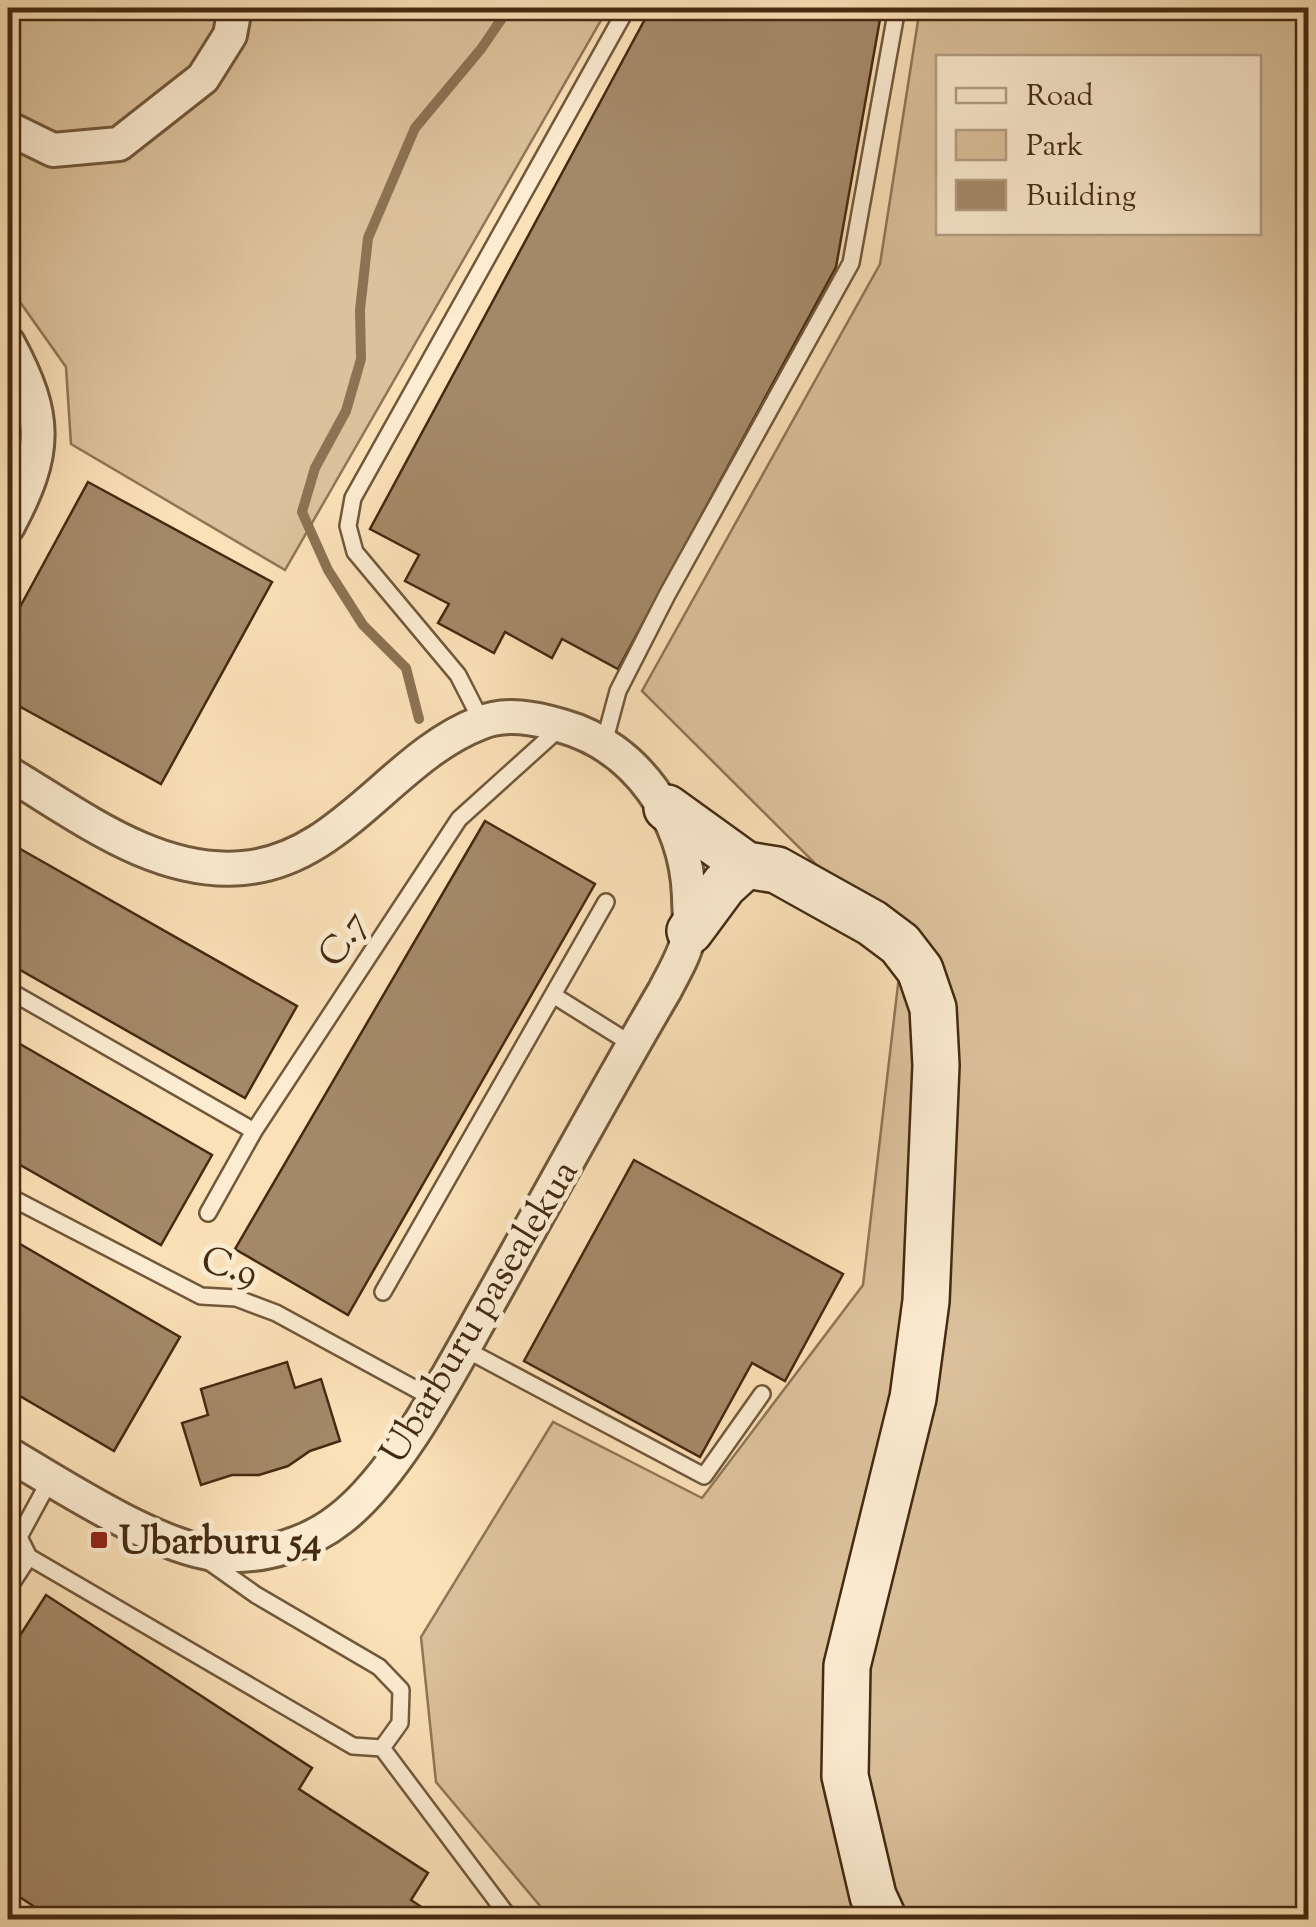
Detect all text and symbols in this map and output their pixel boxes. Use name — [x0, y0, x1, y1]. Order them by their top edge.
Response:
legend — [936, 55, 1261, 235]
text: Road — [1026, 76, 1093, 119]
text: Park — [1026, 126, 1083, 169]
text: Building — [1026, 176, 1136, 219]
street label: C.7 — [307, 901, 384, 979]
street label: Ubarburu pasealekua — [369, 1151, 594, 1475]
street label: C.9 — [194, 1235, 263, 1303]
place label: Ubarburu 54 — [119, 1517, 321, 1571]
marker: Ubarburu 54 — [88, 1529, 110, 1551]

